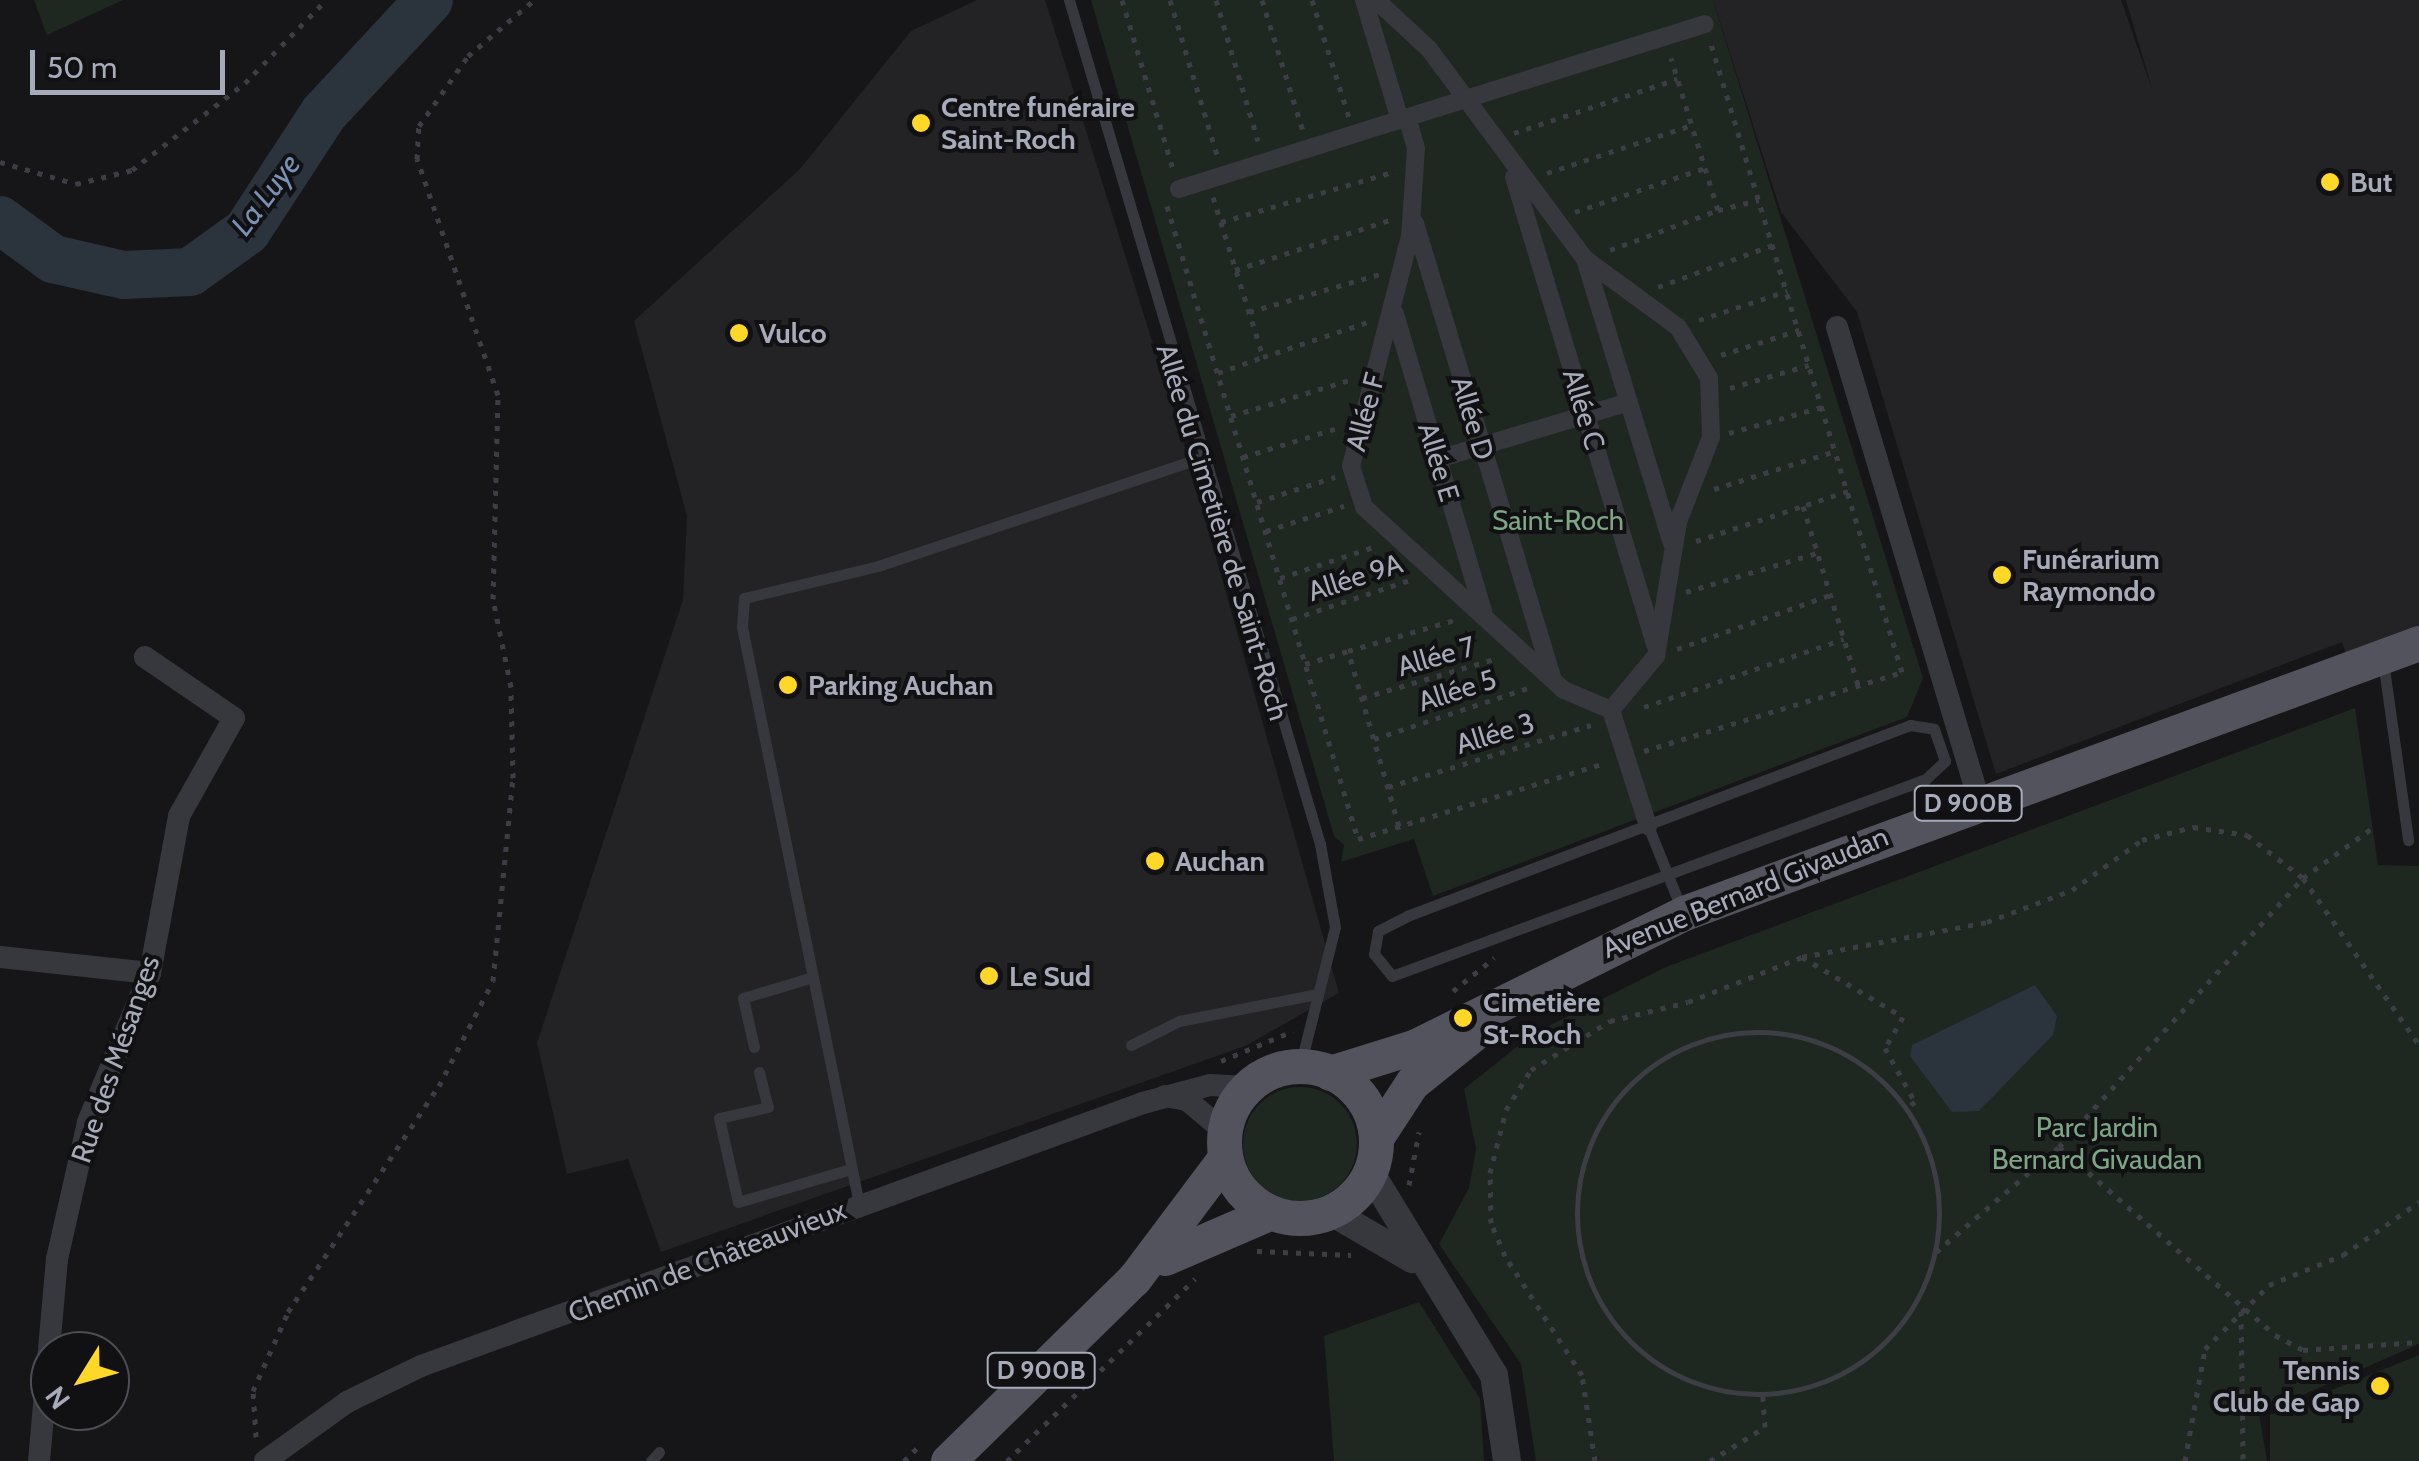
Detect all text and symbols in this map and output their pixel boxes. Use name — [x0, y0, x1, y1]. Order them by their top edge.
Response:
scale bar — [35, 30, 230, 92]
text: 50 m — [47, 49, 117, 86]
place label: Centre funéraire Saint-Roch — [941, 90, 1135, 156]
marker: Centre funéraire Saint-Roch — [910, 112, 932, 134]
water label: La Luye — [224, 147, 308, 243]
place label: But — [2350, 165, 2392, 199]
marker: But — [2319, 171, 2341, 193]
place label: Vulco — [759, 316, 827, 350]
marker: Vulco — [728, 322, 750, 344]
street label: Allée du Cimetière de Saint-Roch — [1150, 340, 1296, 724]
street label: Allée C — [1556, 365, 1612, 453]
street label: Allée F — [1338, 369, 1392, 455]
street label: Allée D — [1444, 372, 1502, 464]
street label: Allée E — [1411, 419, 1467, 505]
park label: Saint-Roch — [1492, 503, 1624, 537]
place label: Funérarium Raymondo — [2022, 542, 2160, 608]
street label: Allée 9A — [1303, 546, 1407, 608]
marker: Funérarium Raymondo — [1991, 564, 2013, 586]
street label: Allée 7 — [1393, 629, 1479, 683]
street label: Allée 5 — [1414, 662, 1500, 718]
place label: Parking Auchan — [808, 668, 994, 702]
marker: Parking Auchan — [777, 674, 799, 696]
street label: Allée 3 — [1452, 705, 1538, 761]
road number: D 900B — [1913, 783, 2023, 823]
street label: Avenue Bernard Givaudan — [1597, 819, 1893, 965]
place label: Auchan — [1175, 844, 1265, 878]
marker: Auchan — [1144, 850, 1166, 872]
street label: Rue des Mésanges — [64, 951, 166, 1167]
place label: Le Sud — [1009, 959, 1091, 993]
marker: Le Sud — [978, 965, 1000, 987]
place label: Cimetière St-Roch — [1483, 985, 1600, 1051]
marker: Cimetière St-Roch — [1452, 1007, 1474, 1029]
park label: Parc Jardin Bernard Givaudan — [1992, 1110, 2202, 1176]
street label: Chemin de Châteauvieux — [563, 1193, 851, 1329]
north arrow — [30, 1331, 130, 1431]
road number: D 900B — [986, 1350, 1096, 1390]
place label: Tennis Club de Gap — [2213, 1353, 2360, 1419]
marker: Tennis Club de Gap — [2369, 1375, 2391, 1397]
text: N — [38, 1380, 77, 1416]

